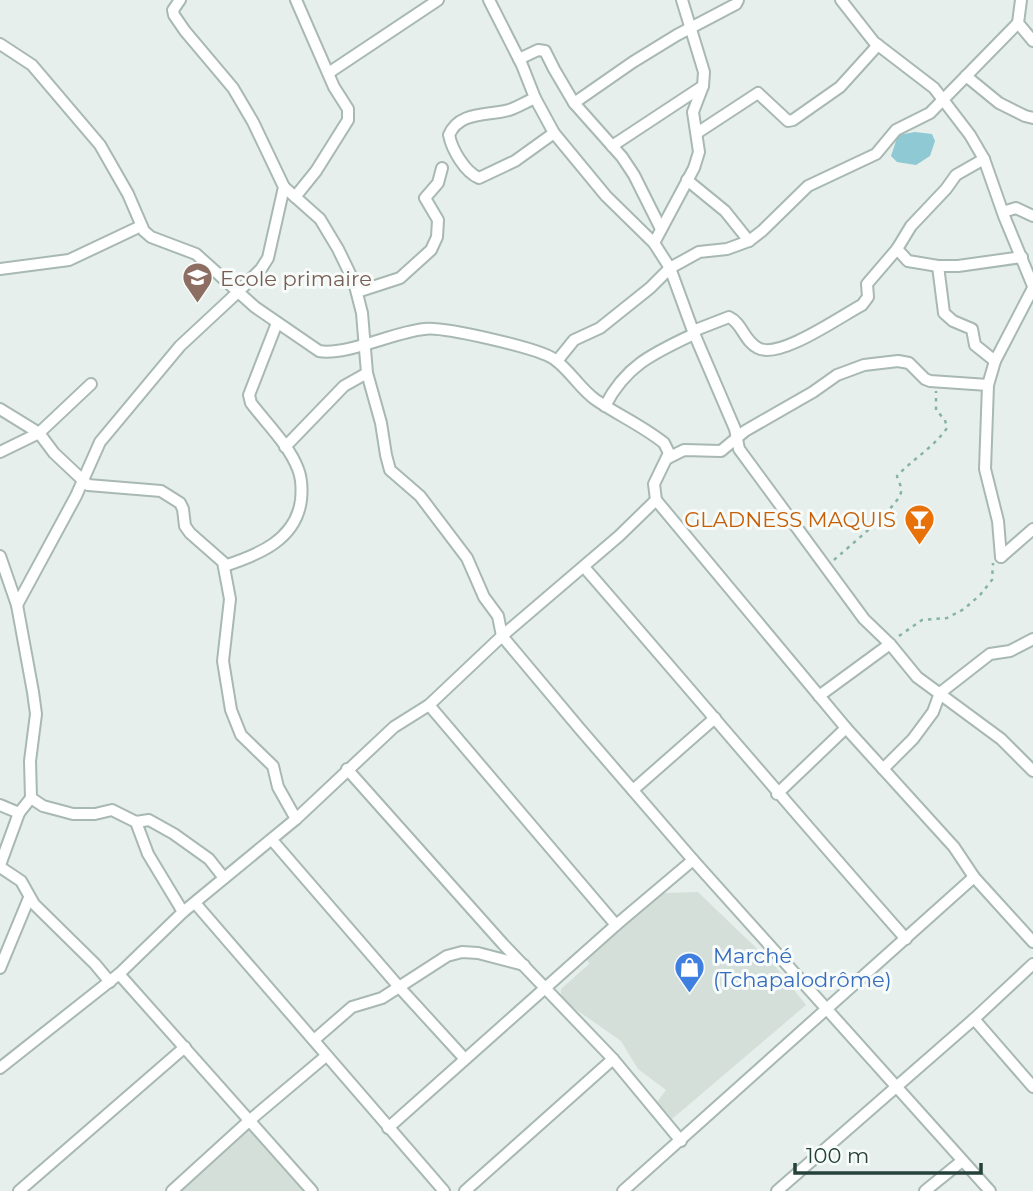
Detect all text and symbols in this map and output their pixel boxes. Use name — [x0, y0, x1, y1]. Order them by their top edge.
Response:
school or university icon: Ecole primaire — [180, 261, 214, 305]
place label: Ecole primaire — [220, 266, 372, 291]
bar icon: GLADNESS MAQUIS — [902, 502, 936, 546]
place label: GLADNESS MAQUIS — [684, 507, 896, 532]
place label: Marché (Tchapalodrôme) — [713, 943, 892, 992]
shop icon: Marché (Tchapalodrôme) — [673, 950, 707, 994]
scale bar — [795, 1132, 981, 1176]
text: 100 m — [806, 1143, 869, 1168]

